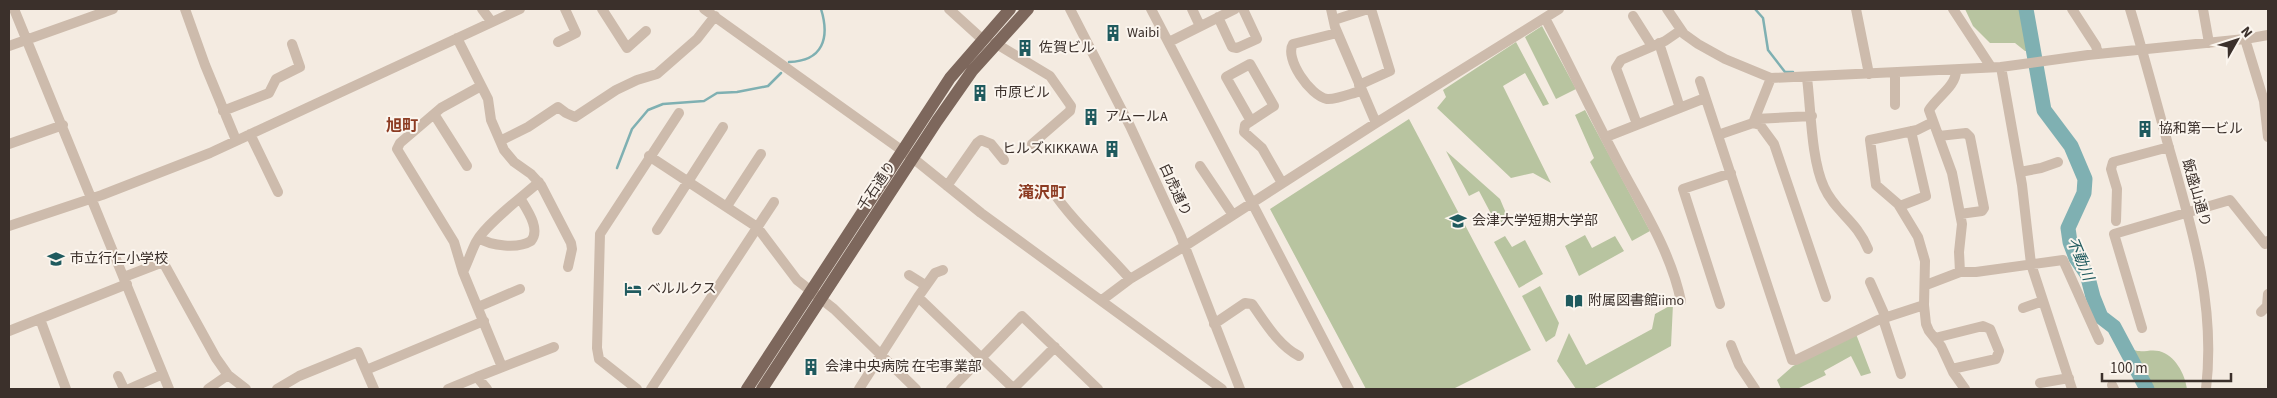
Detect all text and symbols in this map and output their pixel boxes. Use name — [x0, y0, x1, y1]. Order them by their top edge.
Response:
north arrow — [2212, 15, 2262, 65]
building icon: Waibi — [1103, 23, 1123, 43]
place label: Waibi — [1127, 23, 1159, 43]
text: N — [2236, 23, 2257, 42]
building icon: 佐賀ビル — [1015, 38, 1035, 58]
place label: 佐賀ビル — [1039, 38, 1095, 58]
building icon: 市原ビル — [970, 83, 990, 103]
place label: 市原ビル — [994, 83, 1050, 103]
building icon: アムールA — [1081, 107, 1101, 127]
place label: アムールA — [1105, 107, 1168, 127]
district label: 旭町 — [386, 115, 418, 137]
building icon: 協和第一ビル — [2135, 119, 2155, 139]
place label: 協和第一ビル — [2159, 119, 2243, 139]
place label: ヒルズKIKKAWA — [1002, 139, 1098, 159]
building icon: ヒルズKIKKAWA — [1102, 139, 1122, 159]
street label: 千石通り — [853, 157, 901, 215]
street label: 飯盛山通り — [2177, 157, 2215, 229]
street label: 白虎通り — [1154, 160, 1196, 220]
district label: 滝沢町 — [1018, 182, 1066, 204]
school or university icon: 会津大学短期大学部 — [1448, 211, 1468, 231]
place label: 会津大学短期大学部 — [1472, 211, 1598, 231]
water label: 不動川 — [2062, 234, 2099, 286]
school or university icon: 市立行仁小学校 — [46, 249, 66, 269]
place label: 市立行仁小学校 — [70, 249, 168, 269]
hotel icon: ベルルクス — [623, 279, 643, 299]
place label: ベルルクス — [647, 279, 717, 299]
library icon: 附属図書館iimo — [1564, 291, 1584, 311]
place label: 附属図書館iimo — [1588, 291, 1684, 311]
scale bar — [2102, 350, 2231, 382]
building icon: 会津中央病院 在宅事業部 — [801, 357, 821, 377]
place label: 会津中央病院 在宅事業部 — [825, 357, 982, 377]
text: 100 m — [2110, 358, 2148, 379]

